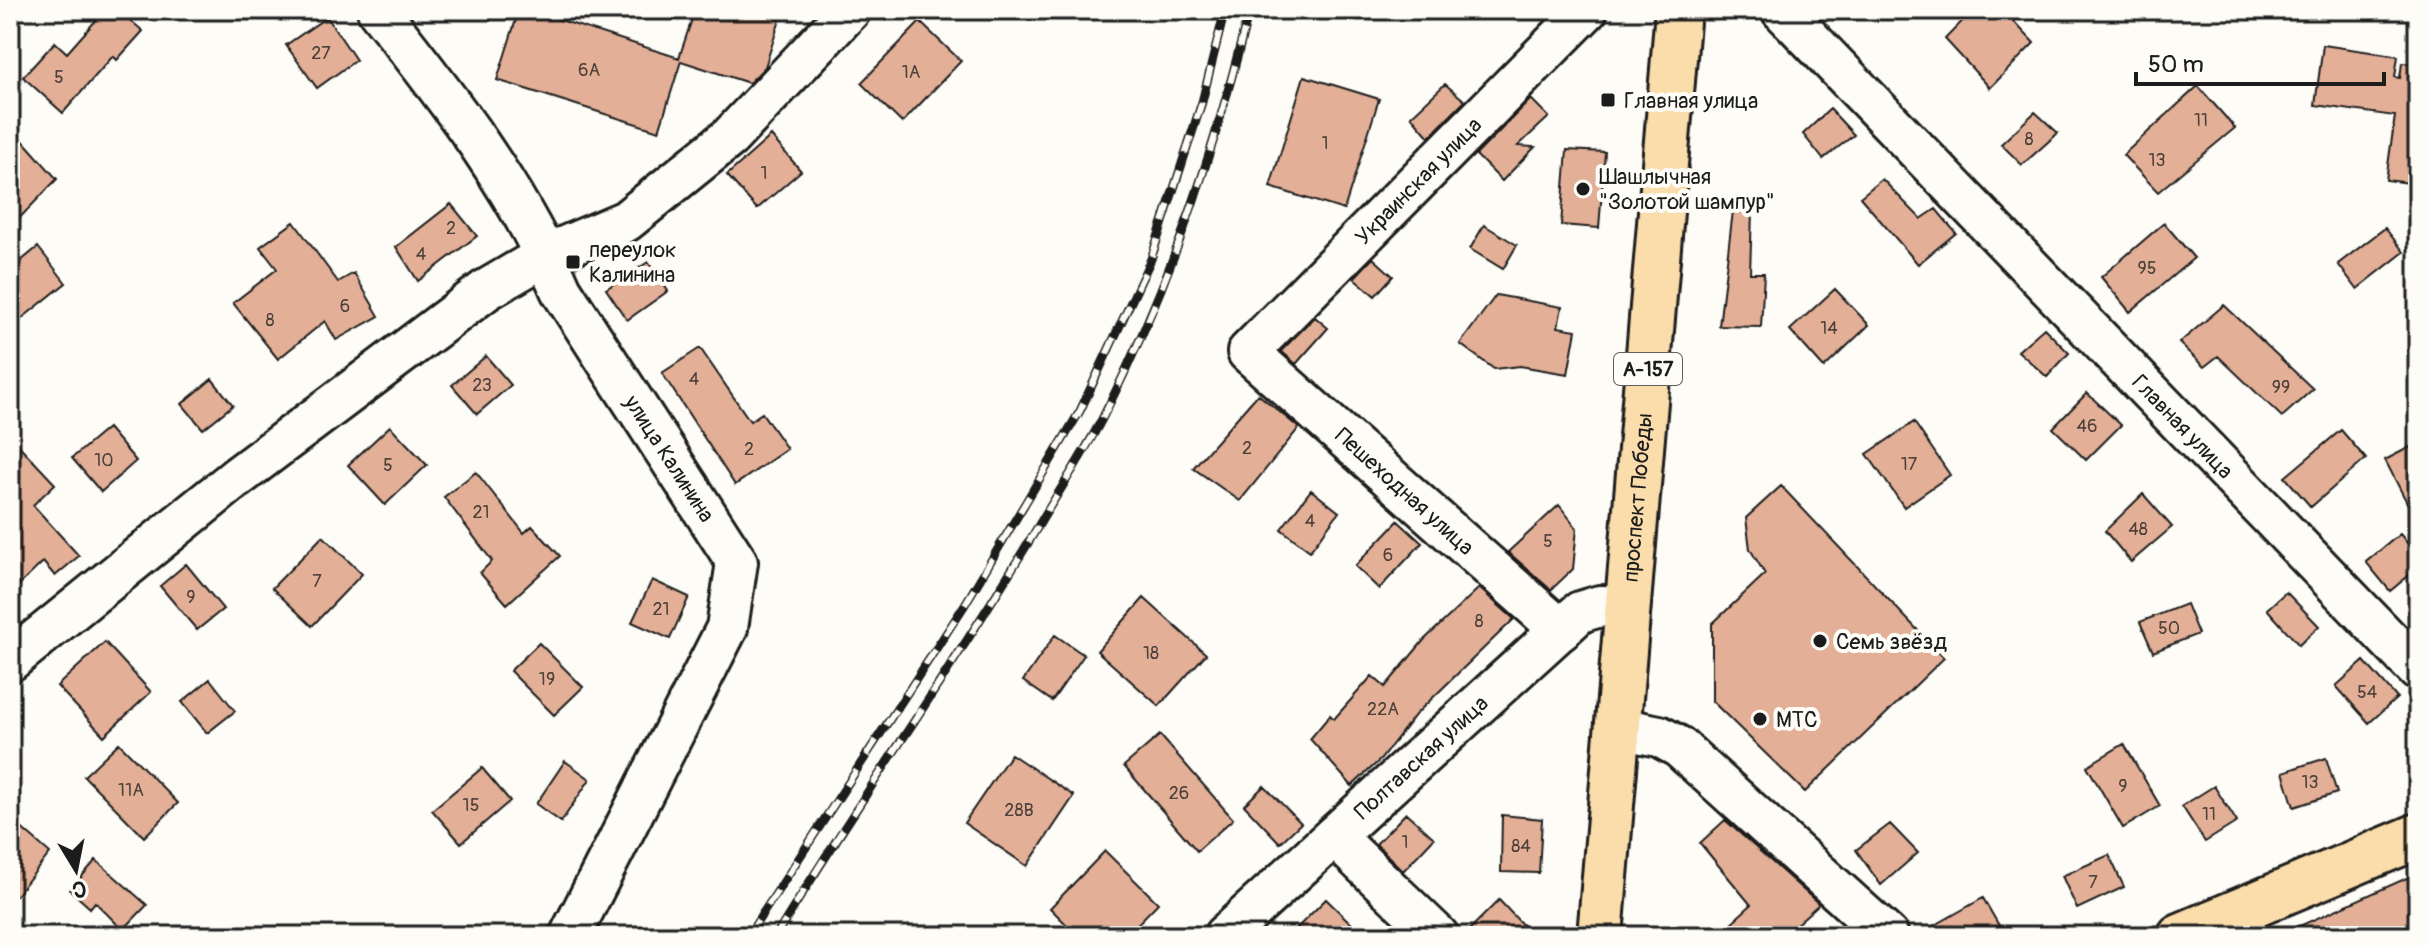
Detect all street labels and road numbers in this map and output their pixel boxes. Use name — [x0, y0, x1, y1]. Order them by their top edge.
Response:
street label: Украинская улица — [1349, 112, 1488, 251]
road number: А-157 — [1614, 353, 1682, 385]
street label: Главная улица — [2126, 369, 2239, 485]
street label: улица Калинина — [617, 389, 720, 528]
street label: проспект Победы — [1617, 412, 1659, 583]
street label: Пешеходная улица — [1329, 422, 1480, 562]
street label: Полтавская улица — [1349, 690, 1494, 826]

